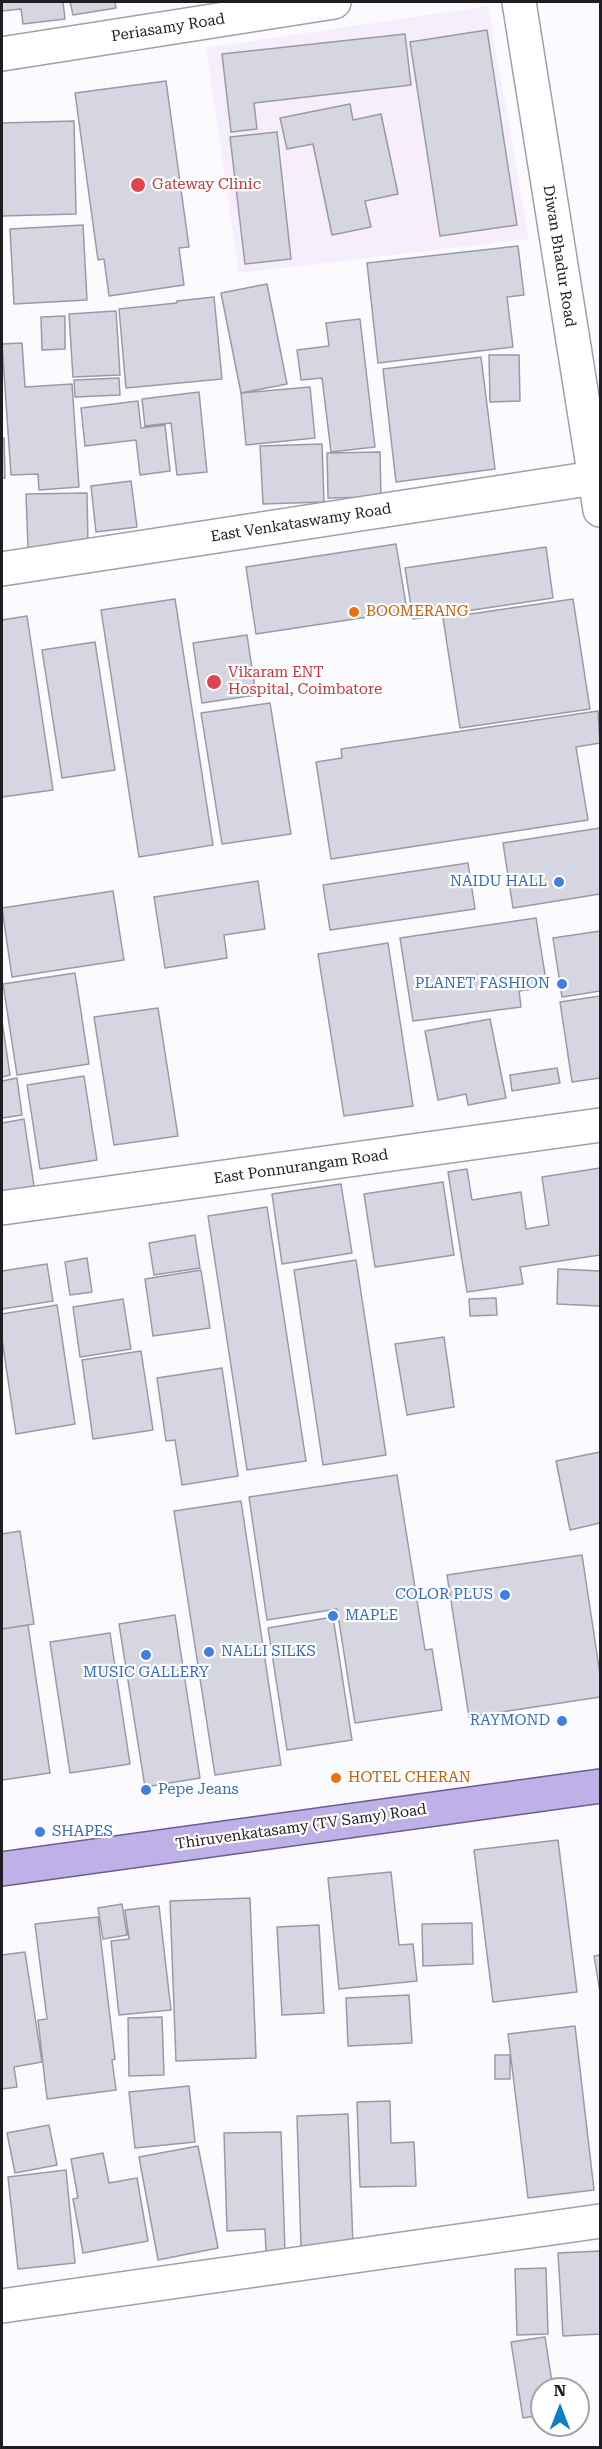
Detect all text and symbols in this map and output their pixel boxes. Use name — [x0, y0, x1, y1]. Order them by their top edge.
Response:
street label: Periasamy Road — [110, 10, 226, 46]
marker: Gateway Clinic — [129, 176, 147, 194]
place label: Gateway Clinic — [152, 176, 261, 194]
street label: Diwan Bhadur Road — [539, 184, 579, 328]
street label: East Venkataswamy Road — [209, 500, 393, 546]
place label: BOOMERANG — [366, 603, 468, 621]
marker: BOOMERANG — [347, 605, 361, 619]
place label: Vikaram ENT Hospital, Coimbatore — [228, 664, 382, 699]
marker: Vikaram ENT Hospital, Coimbatore — [205, 673, 223, 691]
place label: NAIDU HALL — [450, 873, 547, 891]
marker: NAIDU HALL — [552, 875, 566, 889]
place label: PLANET FASHION — [415, 975, 550, 993]
marker: PLANET FASHION — [555, 977, 569, 991]
street label: East Ponnurangam Road — [213, 1146, 389, 1188]
place label: COLOR PLUS — [395, 1586, 493, 1604]
marker: COLOR PLUS — [498, 1588, 512, 1602]
place label: MAPLE — [345, 1607, 398, 1625]
marker: MAPLE — [326, 1609, 340, 1623]
place label: NALLI SILKS — [221, 1643, 316, 1661]
marker: NALLI SILKS — [202, 1645, 216, 1659]
marker: MUSIC GALLERY — [139, 1648, 153, 1662]
place label: MUSIC GALLERY — [83, 1664, 209, 1682]
place label: RAYMOND — [470, 1712, 550, 1730]
marker: RAYMOND — [555, 1714, 569, 1728]
place label: HOTEL CHERAN — [348, 1769, 471, 1787]
marker: HOTEL CHERAN — [329, 1771, 343, 1785]
place label: Pepe Jeans — [158, 1781, 239, 1799]
marker: Pepe Jeans — [139, 1783, 153, 1797]
street label: Thiruvenkatasamy (TV Samy) Road — [174, 1800, 428, 1854]
place label: SHAPES — [52, 1823, 113, 1841]
marker: SHAPES — [33, 1825, 47, 1839]
north arrow — [530, 2377, 590, 2437]
text: N — [554, 2381, 566, 2400]

